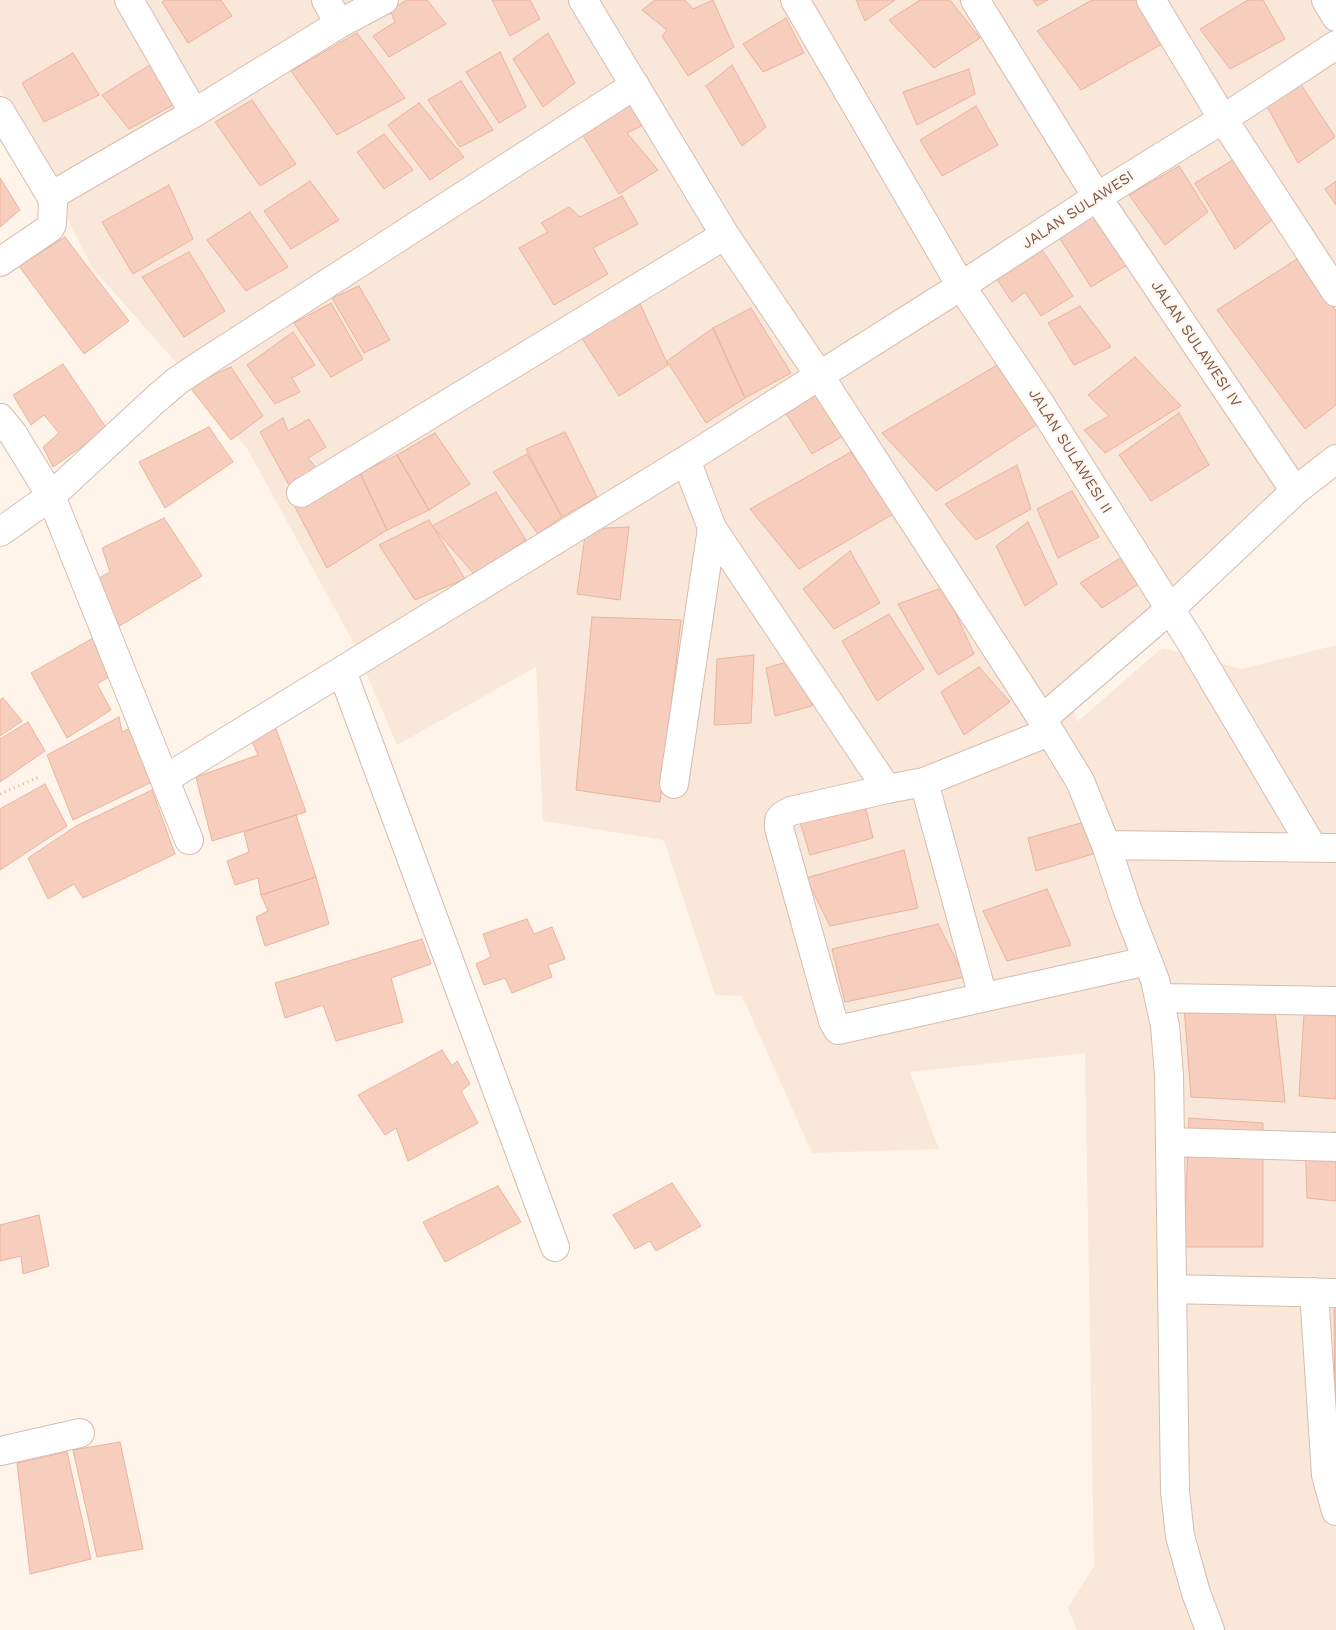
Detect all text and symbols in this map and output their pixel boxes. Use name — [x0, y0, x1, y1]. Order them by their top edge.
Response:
street label: JALAN SULAWESI — [1019, 167, 1137, 253]
street label: JALAN SULAWESI IV — [1147, 277, 1245, 411]
street label: JALAN SULAWESI II — [1024, 385, 1116, 517]

